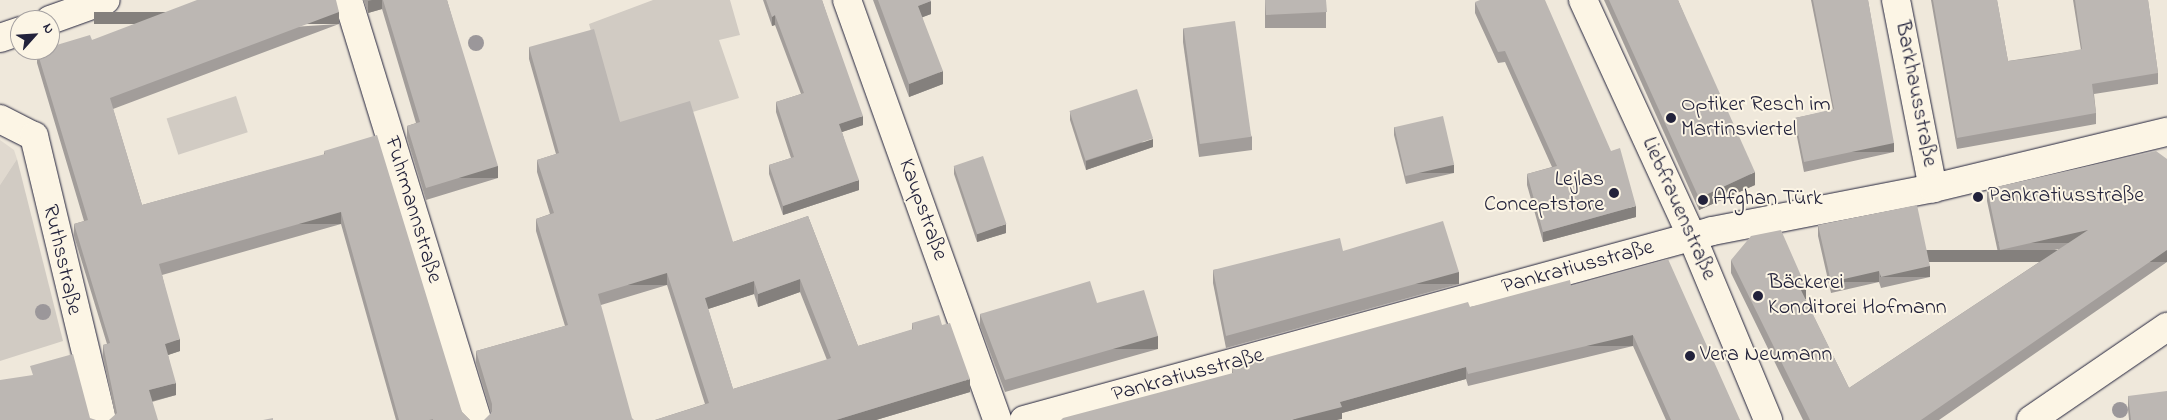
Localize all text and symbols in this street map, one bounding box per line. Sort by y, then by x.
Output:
north arrow [10,10,60,60]
street label: Barkhausstraße [1888,19,1942,169]
text: N [37,20,60,37]
place label: Optiker Resch im Martinsviertel [1681,92,1831,144]
marker: Optiker Resch im Martinsviertel [1665,112,1677,124]
street label: Liebfrauenstraße [1635,133,1721,285]
street label: Fuhrmannstraße [377,134,447,286]
street label: Kaupstraße [892,156,952,264]
place label: Lejlas Conceptstore [1484,167,1604,218]
place label: Pankratiusstraße [1988,184,2144,210]
marker: Lejlas Conceptstore [1608,187,1620,199]
place label: Afghan Türk [1713,187,1823,213]
marker: Pankratiusstraße [1972,191,1984,203]
marker: Afghan Türk [1697,194,1709,206]
street label: Ruthsstraße [35,202,87,318]
street label: Pankratiusstraße [1499,235,1657,301]
place label: Bäckerei Konditorei Hofmann [1768,270,1947,322]
marker: Bäckerei Konditorei Hofmann [1752,290,1764,302]
street label: Pankratiusstraße [1109,343,1267,409]
place label: Vera Neumann [1700,343,1832,369]
marker: Vera Neumann [1684,350,1696,362]

